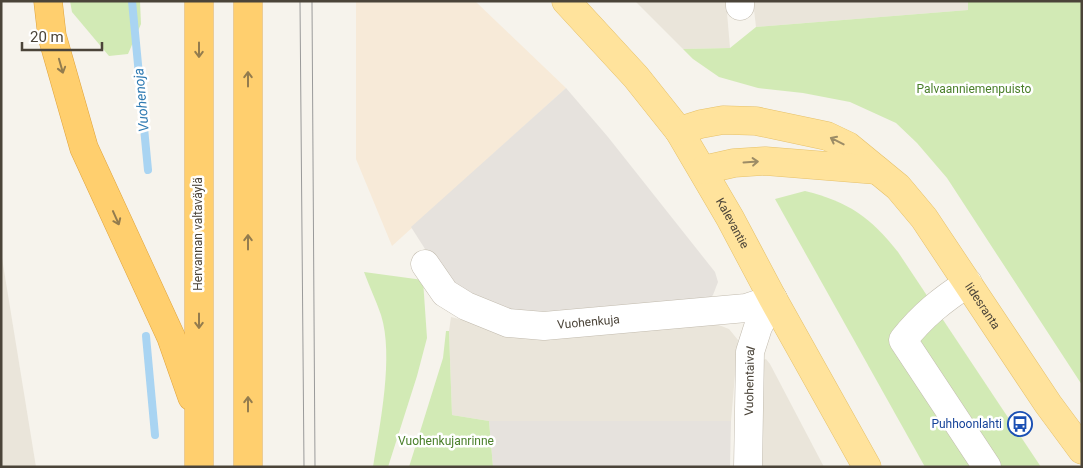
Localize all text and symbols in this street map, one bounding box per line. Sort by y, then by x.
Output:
scale bar [22,20,102,52]
text: 20 m [30,28,64,46]
one-way arrow [194,42,204,58]
one-way arrow [56,58,66,74]
water label: Vuohenoja [130,67,152,133]
one-way arrow [243,71,253,88]
park label: Palvaanniemenpuisto [917,82,1032,96]
one-way arrow [830,136,845,145]
one-way arrow [743,157,759,167]
street label: Hervannan valtaväylä [191,177,205,291]
street label: Kalevantie [713,196,752,251]
one-way arrow [111,210,121,225]
one-way arrow [243,234,253,250]
street label: Iidesranta [962,280,1003,332]
one-way arrow [194,312,204,329]
street label: Vuohenkuja [557,312,620,332]
street label: Vuohentaival [742,345,758,416]
one-way arrow [243,396,253,412]
bus stop icon: Puhhoonlahti [1007,411,1033,437]
place label: Puhhoonlahti [931,417,1002,431]
park label: Vuohenkujanrinne [398,434,494,448]

